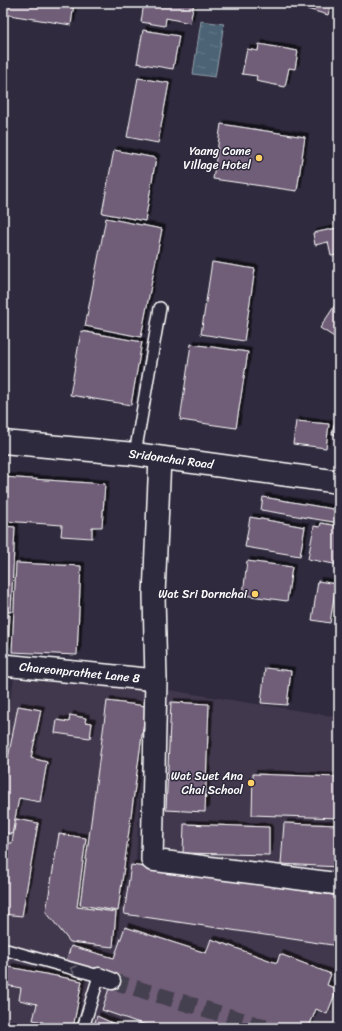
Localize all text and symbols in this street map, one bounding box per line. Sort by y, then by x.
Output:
place label: Yaang Come Village Hotel [183,140,252,176]
marker: Yaang Come Village Hotel [254,153,264,163]
street label: Sridonchai Road [128,442,217,476]
place label: Wat Sri Dornchai [158,583,248,605]
marker: Wat Sri Dornchai [250,589,260,599]
street label: Chareonprathet Lane 8 [18,656,141,689]
place label: Wat Suet Ana Chai School [171,765,244,801]
marker: Wat Suet Ana Chai School [246,778,256,788]
one-way arrow [70,965,77,974]

